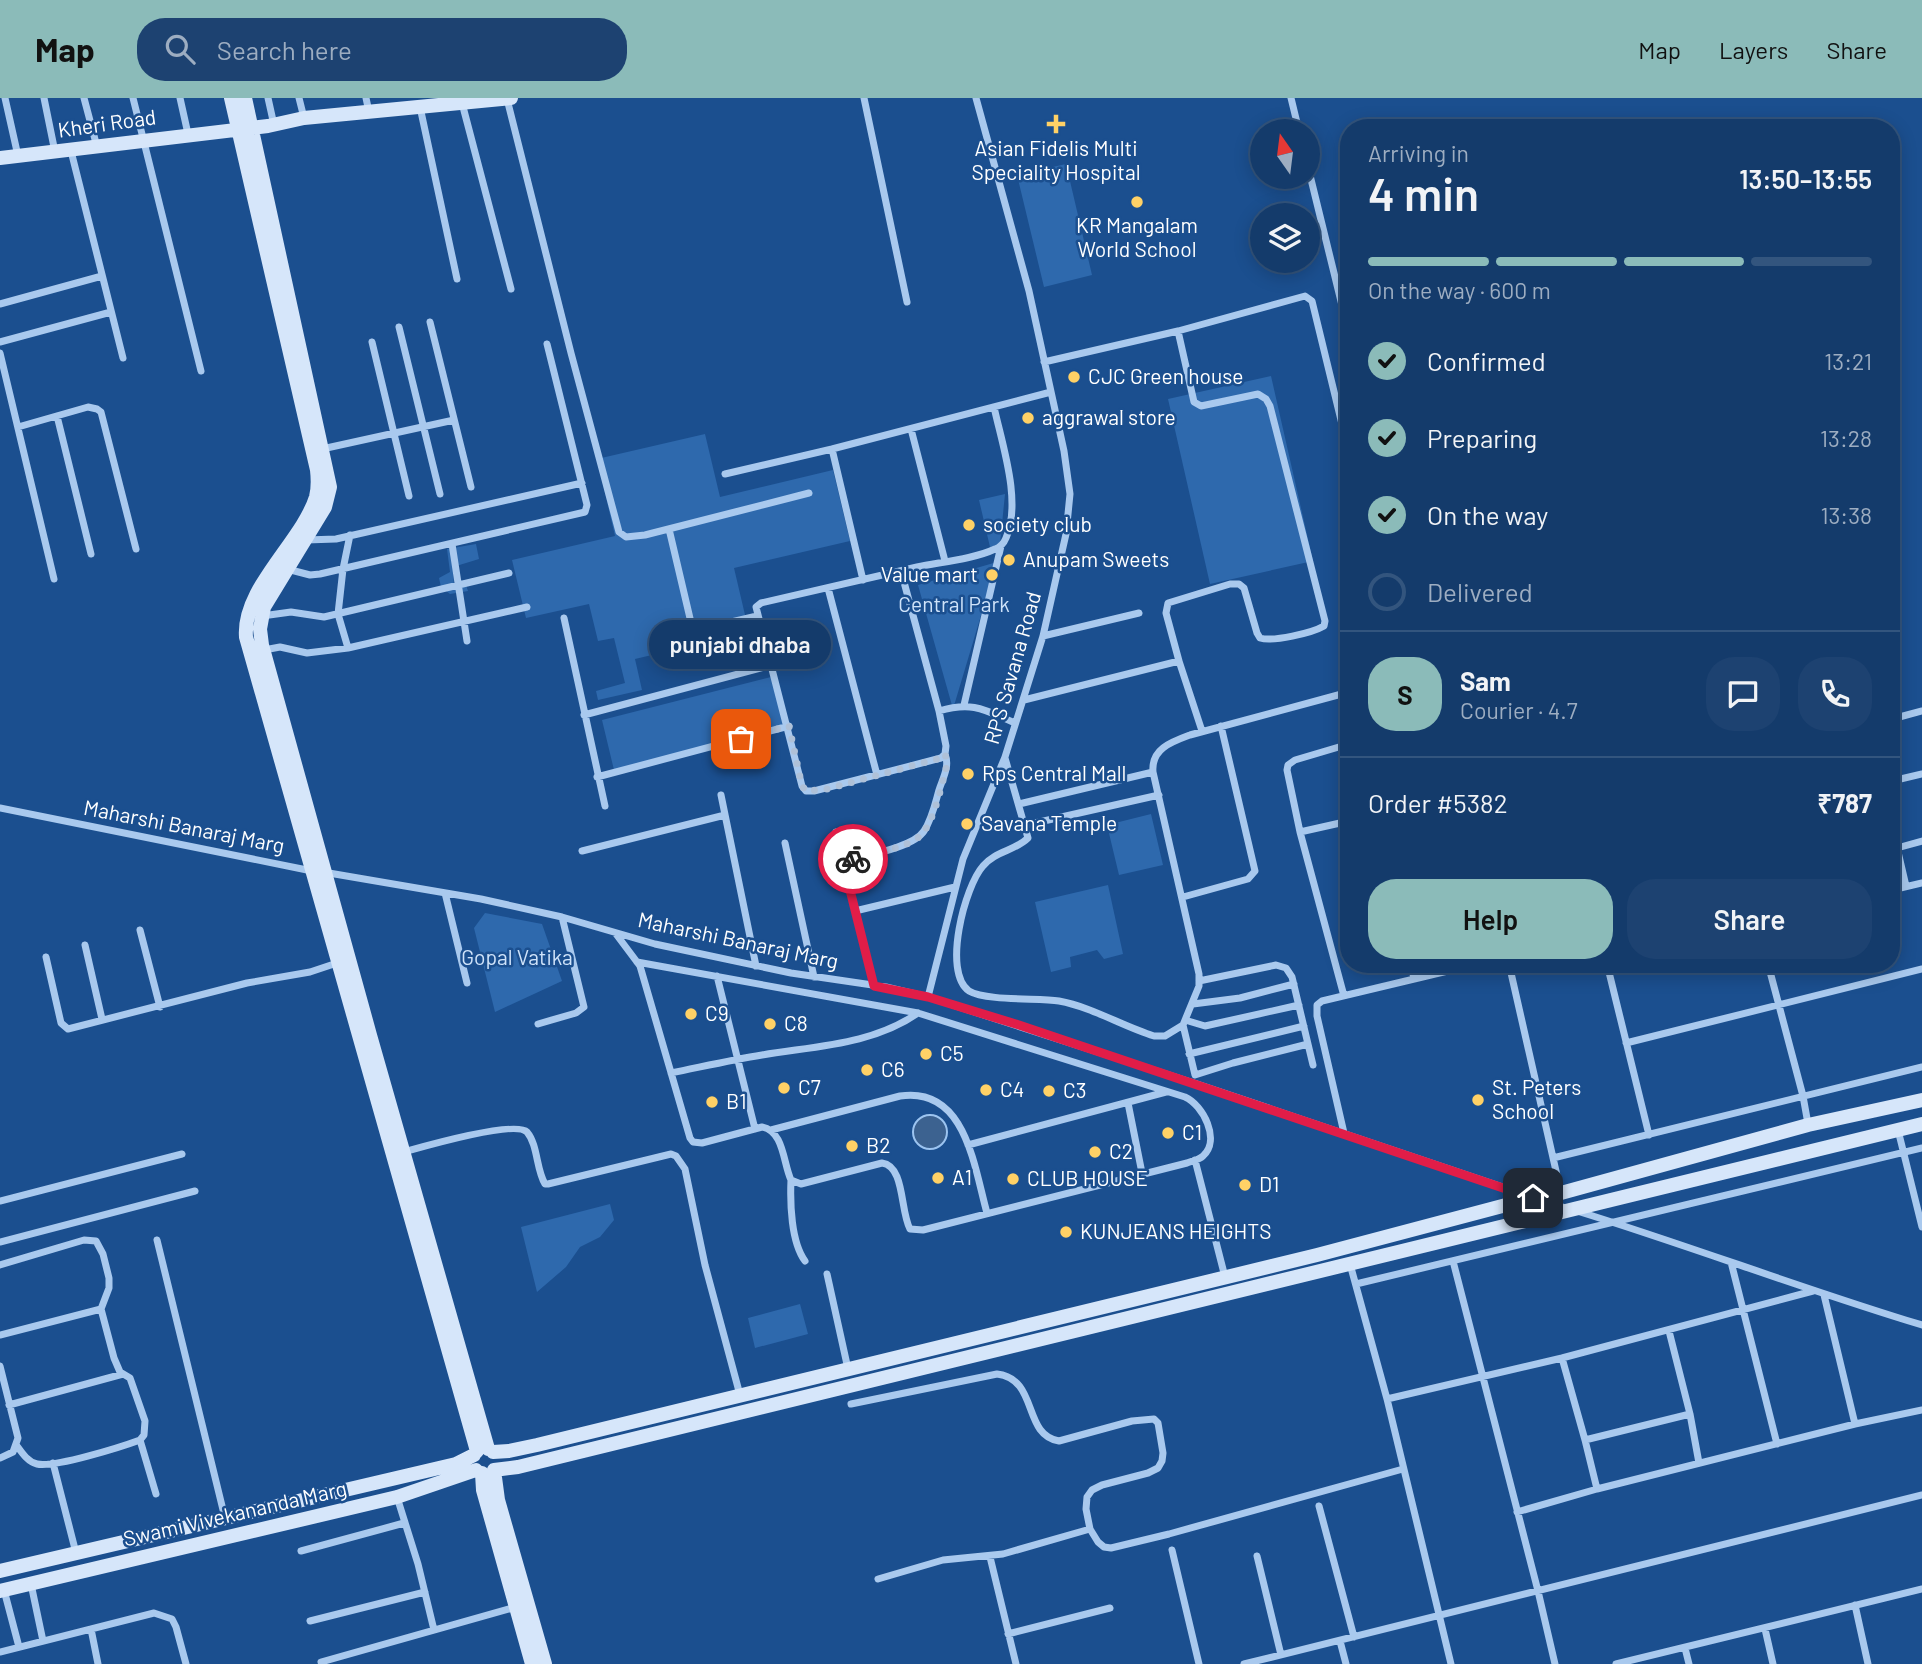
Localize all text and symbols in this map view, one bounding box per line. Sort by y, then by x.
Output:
search box [137,18,627,81]
text: Map [35,29,95,69]
icon: search [161,30,199,68]
text: Search here [217,34,352,65]
text: Map [1638,35,1681,64]
text: Layers [1719,35,1788,64]
text: Share [1826,35,1887,64]
street label: Kheri Road [56,103,157,142]
marker: Asian Fidelis Multi Speciality Hospital [1046,114,1066,134]
north arrow [1250,119,1320,189]
map controls [1250,119,1320,273]
place label: Asian Fidelis Multi Speciality Hospital [971,135,1141,184]
text: Arriving in [1368,139,1469,167]
text: 13:50–13:55 [1739,163,1872,194]
text: 4 min [1368,165,1479,220]
marker: KR Mangalam World School [1129,194,1145,210]
button: layers [1250,203,1320,273]
place label: KR Mangalam World School [1076,212,1198,261]
text: On the way · 600 m [1368,276,1551,304]
icon: check [1368,342,1406,380]
text: Confirmed [1427,345,1546,376]
text: 13:21 [1824,347,1872,375]
place label: CJC Green house [1088,363,1243,388]
marker: CJC Green house [1066,369,1082,385]
place label: aggrawal store [1042,404,1176,429]
marker: aggrawal store [1020,410,1036,426]
icon: check [1368,419,1406,457]
text: Preparing [1427,422,1537,453]
text: 13:28 [1820,424,1872,452]
icon: check [1368,496,1406,534]
text: On the way [1427,499,1548,530]
text: 13:38 [1820,501,1872,529]
place label: society club [983,511,1092,536]
marker: society club [961,517,977,533]
place label: Anupam Sweets [1023,546,1169,571]
marker: Anupam Sweets [1001,552,1017,568]
place label: Value mart [881,561,978,586]
marker: Value mart [984,567,1000,583]
text: Delivered [1427,576,1533,607]
street label: RPS Savana Road [978,588,1045,747]
park label: Central Park [898,591,1010,616]
callout: punjabi dhaba [650,620,832,669]
text: punjabi dhaba [669,630,811,658]
button: chat [1706,657,1780,731]
button: phone [1798,657,1872,731]
text: Sam [1460,665,1511,696]
text: S [1397,679,1413,710]
text: Courier · 4.7 [1460,696,1578,724]
pin [711,709,771,769]
icon: bag [722,720,760,758]
place label: Rps Central Mall [982,760,1126,785]
marker: Rps Central Mall [960,766,976,782]
text: Order #5382 [1368,787,1508,818]
text: ₹787 [1817,787,1872,818]
street label: Maharshi Banaraj Marg [82,794,287,857]
place label: Savana Temple [981,810,1117,835]
marker: Savana Temple [959,816,975,832]
courier [818,824,888,894]
icon: bike [834,840,872,878]
button: Help [1368,879,1613,959]
button: Share [1627,879,1872,959]
street label: Maharshi Banaraj Marg [636,906,841,973]
park label: Gopal Vatika [461,944,573,969]
place label: C9 [705,1000,729,1025]
marker: C9 [683,1006,699,1022]
place label: C8 [784,1010,808,1035]
marker: C8 [762,1016,778,1032]
place label: C5 [940,1040,964,1065]
marker: C5 [918,1046,934,1062]
place label: C6 [881,1056,905,1081]
marker: C6 [859,1062,875,1078]
place label: C7 [798,1074,821,1099]
place label: St. Peters School [1492,1074,1581,1123]
place label: C4 [1000,1076,1024,1101]
place label: C3 [1063,1077,1087,1102]
marker: C7 [776,1080,792,1096]
marker: C4 [978,1082,994,1098]
marker: C3 [1041,1083,1057,1099]
place label: B1 [726,1088,747,1113]
marker: St. Peters School [1470,1092,1486,1108]
marker: B1 [704,1094,720,1110]
place label: C1 [1182,1119,1202,1144]
marker: C1 [1160,1125,1176,1141]
place label: B2 [866,1132,890,1157]
marker: B2 [844,1138,860,1154]
place label: C2 [1109,1138,1133,1163]
marker: C2 [1087,1144,1103,1160]
place label: A1 [952,1164,972,1189]
place label: CLUB HOUSE [1027,1165,1148,1190]
pin [1503,1168,1563,1228]
marker: A1 [930,1170,946,1186]
marker: CLUB HOUSE [1005,1171,1021,1187]
place label: D1 [1259,1171,1279,1196]
marker: D1 [1237,1177,1253,1193]
icon: home [1514,1179,1552,1217]
place label: KUNJEANS HEIGHTS [1080,1218,1272,1243]
marker: KUNJEANS HEIGHTS [1058,1224,1074,1240]
street label: Swami Vivekananda Marg [121,1475,349,1550]

